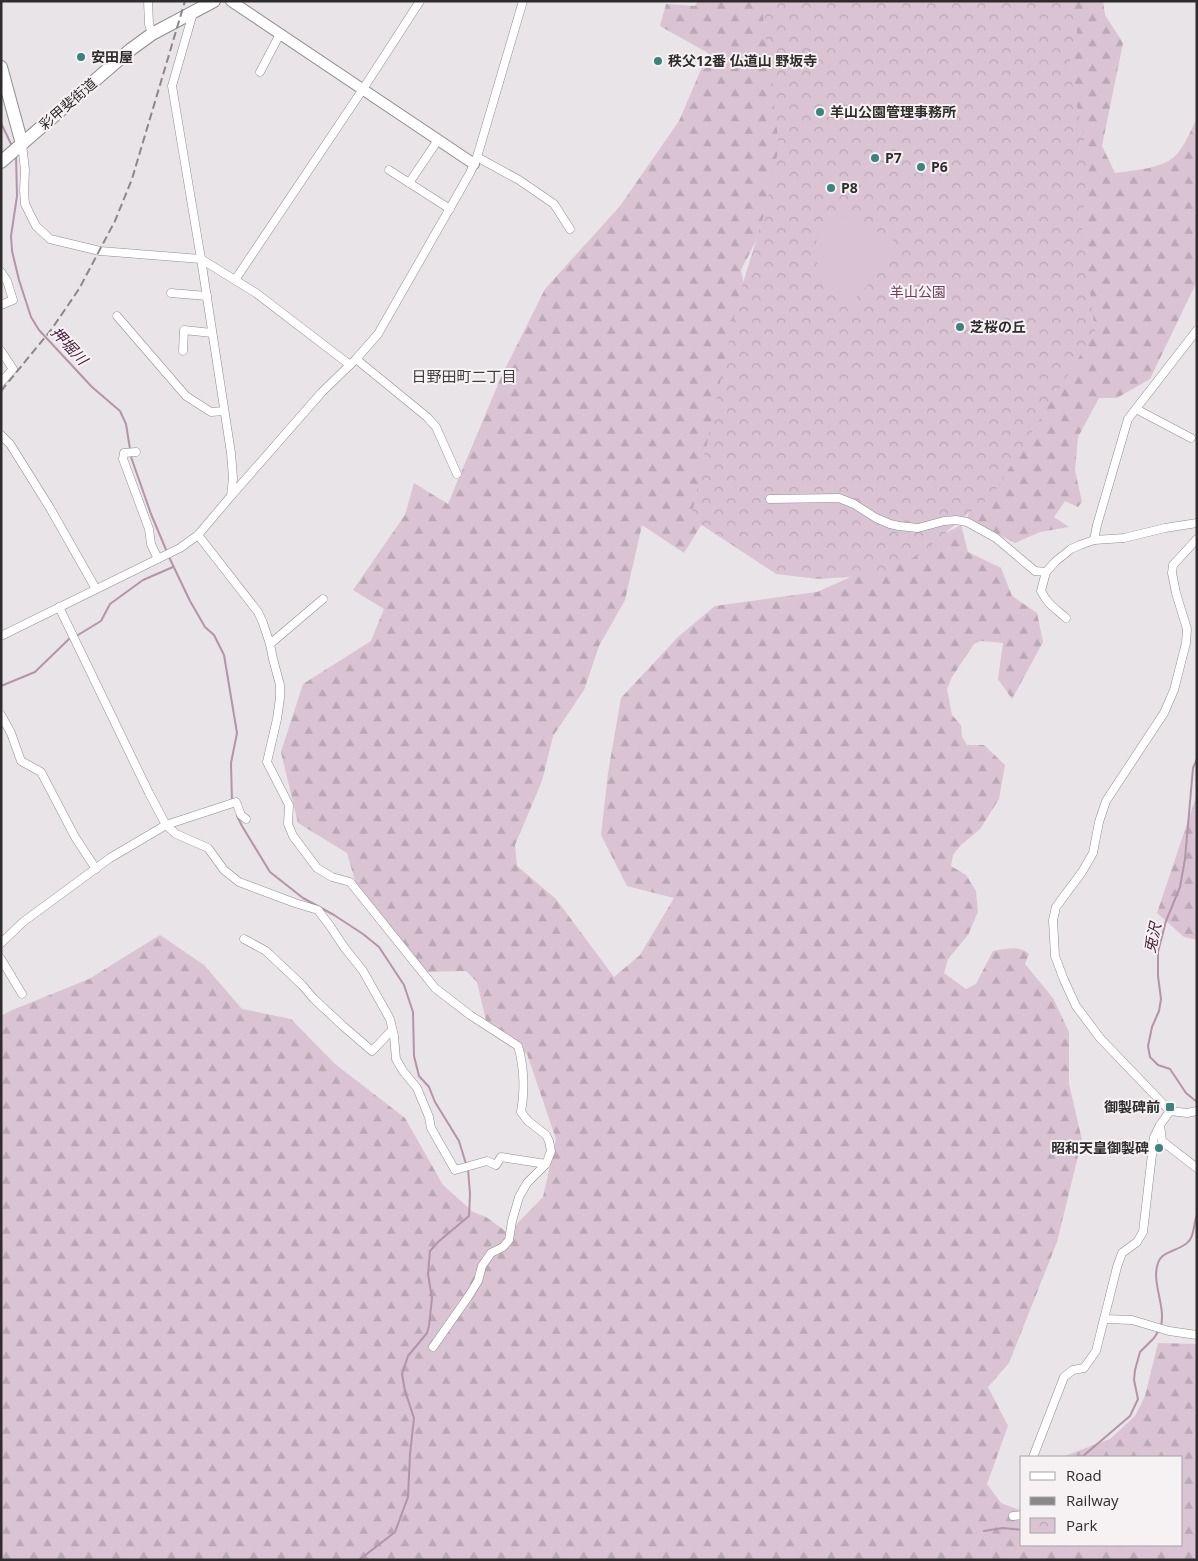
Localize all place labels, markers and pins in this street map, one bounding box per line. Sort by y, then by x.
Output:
place label: 安田屋 [91,47,133,66]
marker: 安田屋 [75,51,87,63]
place label: 秩父12番 仏道山 野坂寺 [668,51,817,70]
marker: 秩父12番 仏道山 野坂寺 [652,55,664,67]
place label: 羊山公園管理事務所 [830,102,956,121]
marker: 羊山公園管理事務所 [814,106,826,118]
place label: P7 [885,148,902,167]
marker: P7 [869,152,881,164]
place label: P6 [931,157,948,176]
marker: P6 [915,161,927,173]
place label: P8 [841,178,858,197]
marker: P8 [825,182,837,194]
place label: 芝桜の丘 [970,317,1026,336]
marker: 芝桜の丘 [954,321,966,333]
place label: 御製碑前 [1104,1097,1160,1116]
marker: 御製碑前 [1164,1101,1176,1113]
place label: 昭和天皇御製碑 [1051,1138,1149,1157]
marker: 昭和天皇御製碑 [1153,1142,1165,1154]

